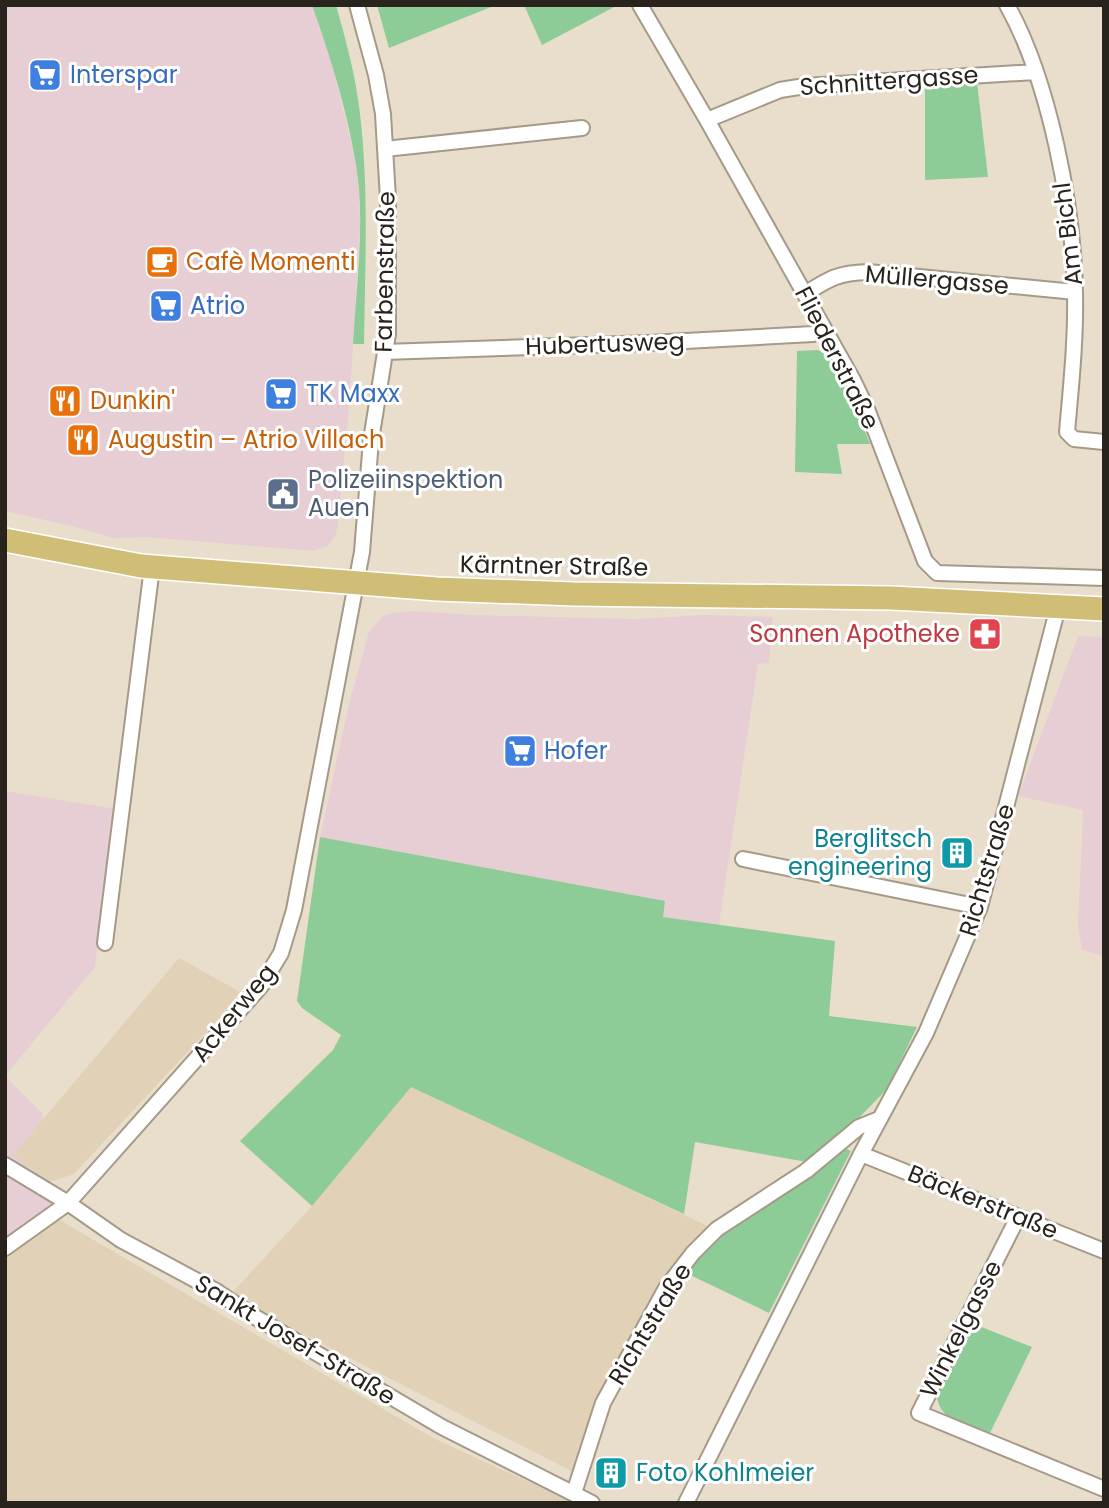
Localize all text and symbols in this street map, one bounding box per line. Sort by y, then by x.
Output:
supermarket icon: Interspar [26,56,64,94]
place label: Interspar [70,58,178,91]
street label: Schnittergasse [799,58,979,103]
street label: Am Bichl [1045,181,1090,288]
street label: Farbenstraße [367,191,402,353]
cafe icon: Cafè Momenti [143,243,181,281]
place label: Cafè Momenti [186,245,356,278]
street label: Müllergasse [864,257,1010,302]
street label: Fliederstraße [787,281,888,435]
supermarket icon: Atrio [147,287,185,325]
place label: Atrio [190,289,245,322]
street label: Hubertusweg [525,324,685,363]
supermarket icon: TK Maxx [262,375,300,413]
place label: TK Maxx [306,377,400,410]
restaurant icon: Dunkin' [46,382,84,420]
place label: Dunkin' [90,384,175,417]
restaurant icon: Augustin – Atrio Villach [64,421,102,459]
place label: Augustin – Atrio Villach [108,423,384,456]
place label: Polizeiinspektion Auen [308,463,503,524]
public building icon: Polizeiinspektion Auen [264,475,302,513]
street label: Kärntner Straße [459,547,649,584]
pharmacy icon: Sonnen Apotheke [966,615,1004,653]
place label: Sonnen Apotheke [749,617,960,650]
supermarket icon: Hofer [501,732,539,770]
place label: Hofer [544,734,608,767]
street label: Richtstraße [951,800,1022,940]
place label: Berglitsch engineering [788,822,932,883]
building icon: Berglitsch engineering [938,834,976,872]
street label: Ackerweg [184,957,283,1069]
street label: Bäckerstraße [903,1156,1063,1247]
street label: Winkelgasse [912,1254,1009,1403]
street label: Richtstraße [600,1257,699,1391]
street label: Sankt Josef-Straße [189,1266,402,1413]
building icon: Foto Kohlmeier [592,1454,630,1492]
place label: Foto Kohlmeier [636,1456,814,1489]

